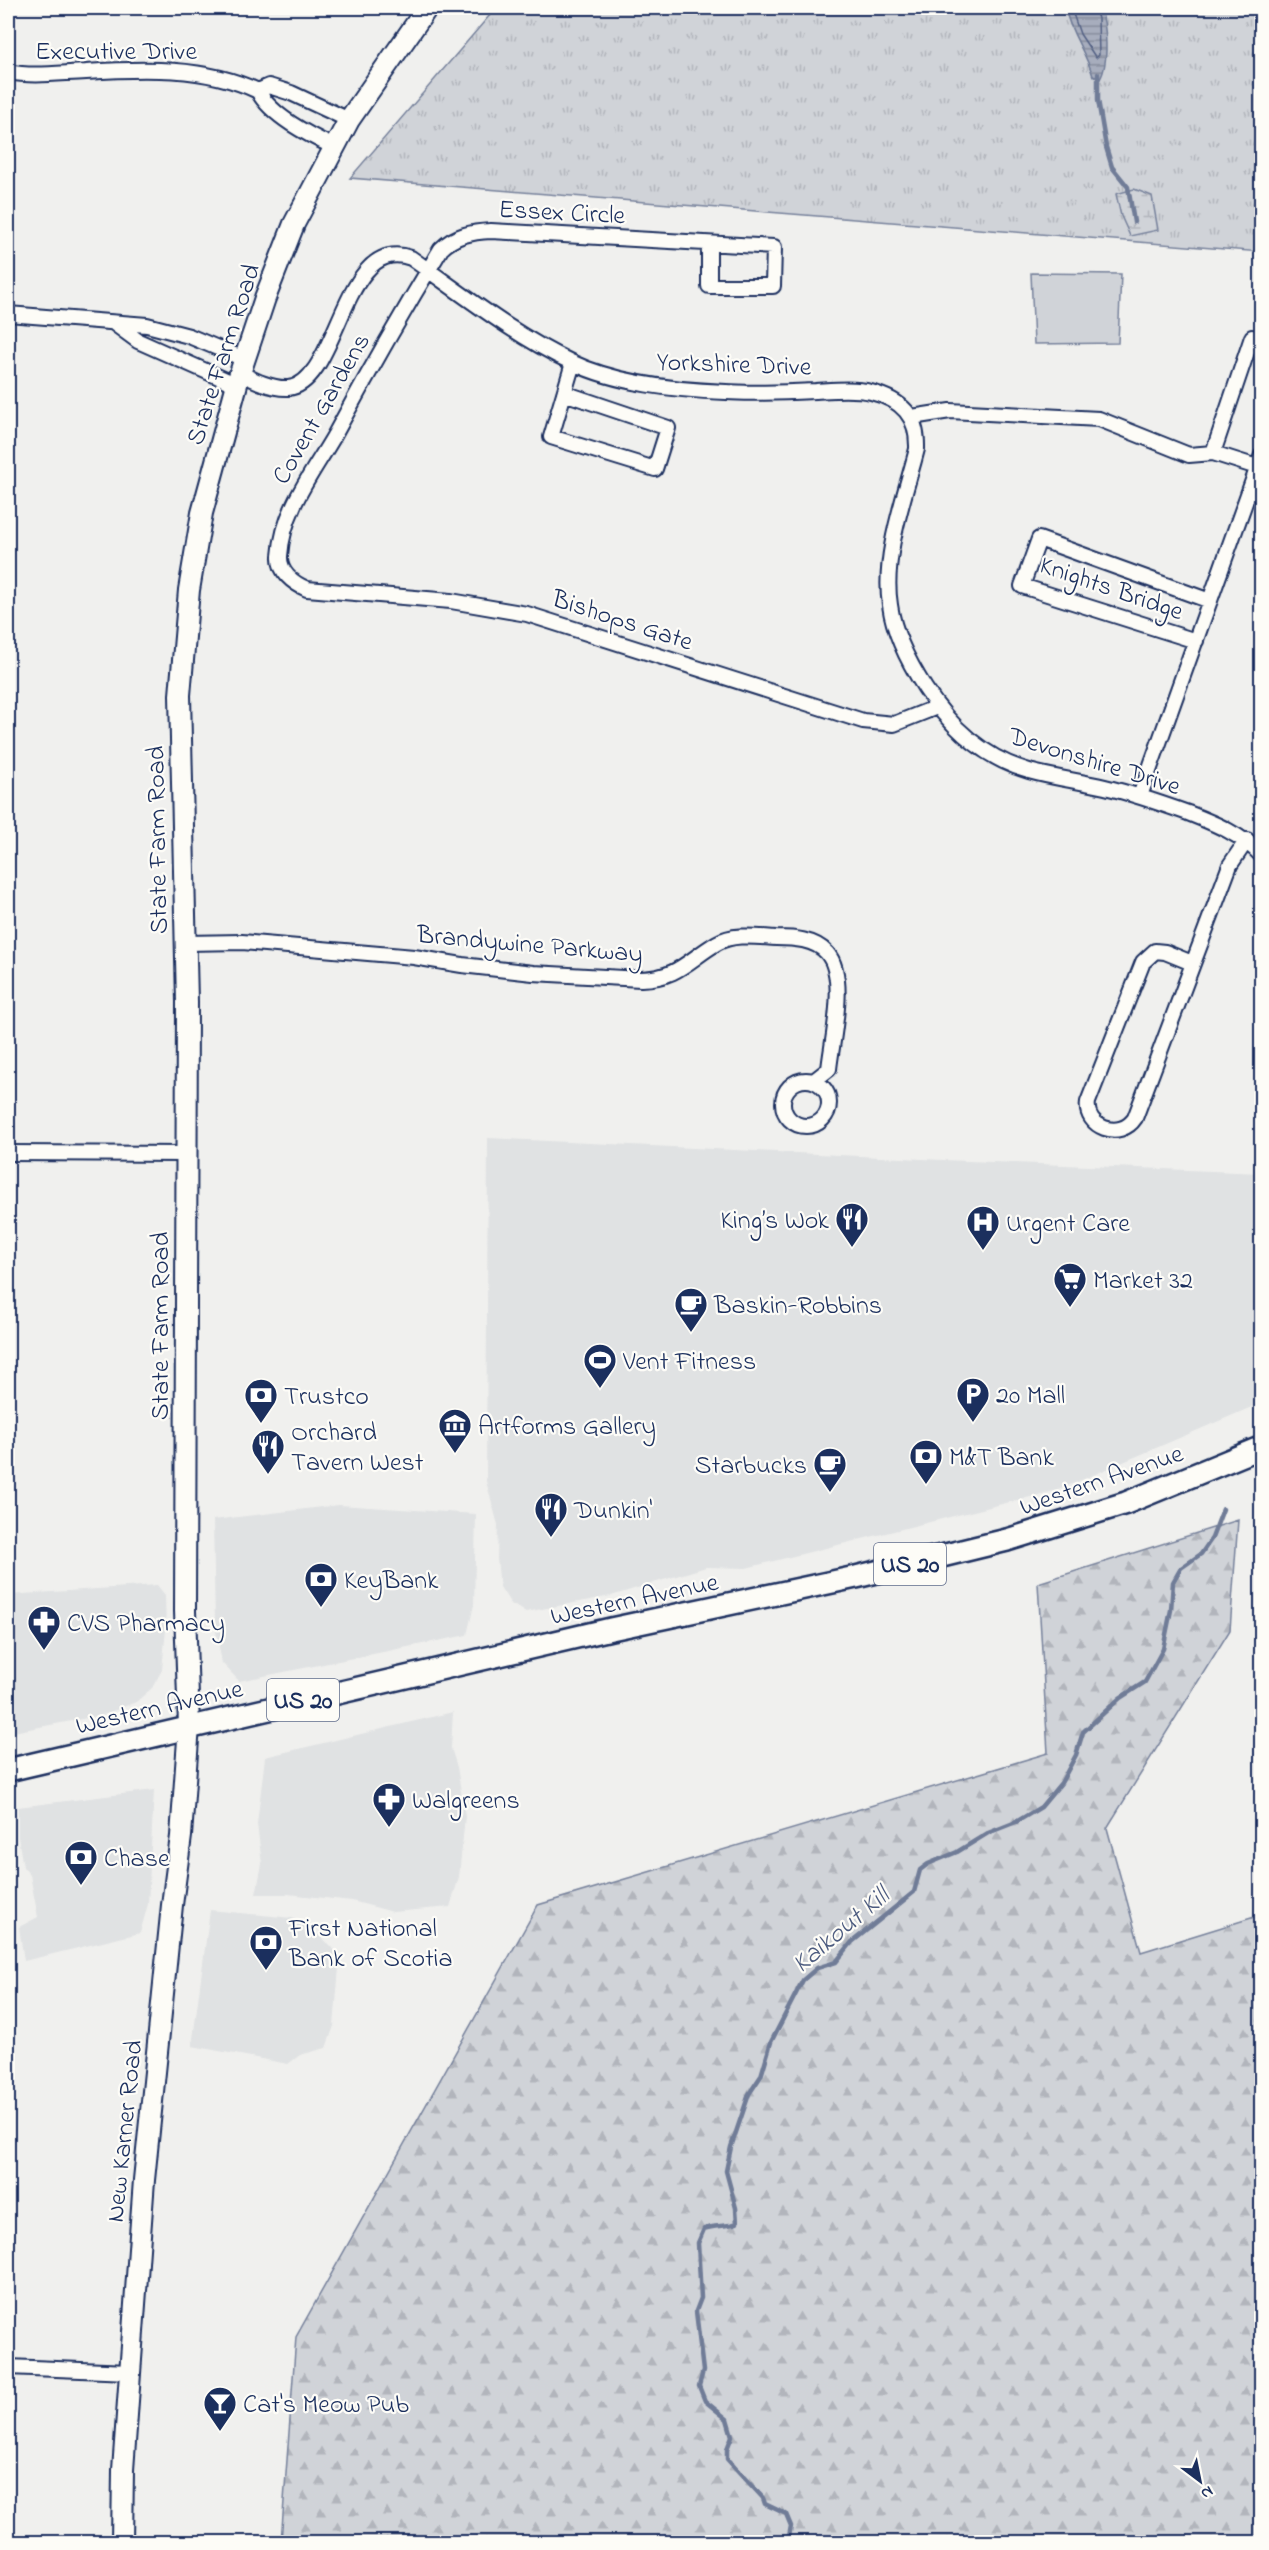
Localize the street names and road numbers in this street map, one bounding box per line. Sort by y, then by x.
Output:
street label: Executive Drive [35,34,197,72]
street label: Essex Circle [498,192,626,236]
street label: State Farm Road [178,259,272,450]
street label: Covent Gardens [264,327,381,492]
street label: Yorkshire Drive [656,344,812,388]
street label: Knights Bridge [1034,547,1188,632]
street label: Bishops Gate [546,581,698,663]
street label: Devonshire Drive [1003,718,1185,807]
street label: State Farm Road [138,745,180,935]
street label: Brandywine Parkway [414,917,644,975]
street label: State Farm Road [143,1231,181,1420]
street label: Western Avenue [1015,1436,1189,1528]
road number: US 20 [874,1543,946,1585]
street label: Western Avenue [547,1565,722,1637]
street label: Western Avenue [72,1671,247,1747]
road number: US 20 [267,1679,339,1721]
street label: New Karner Road [98,2038,154,2224]

